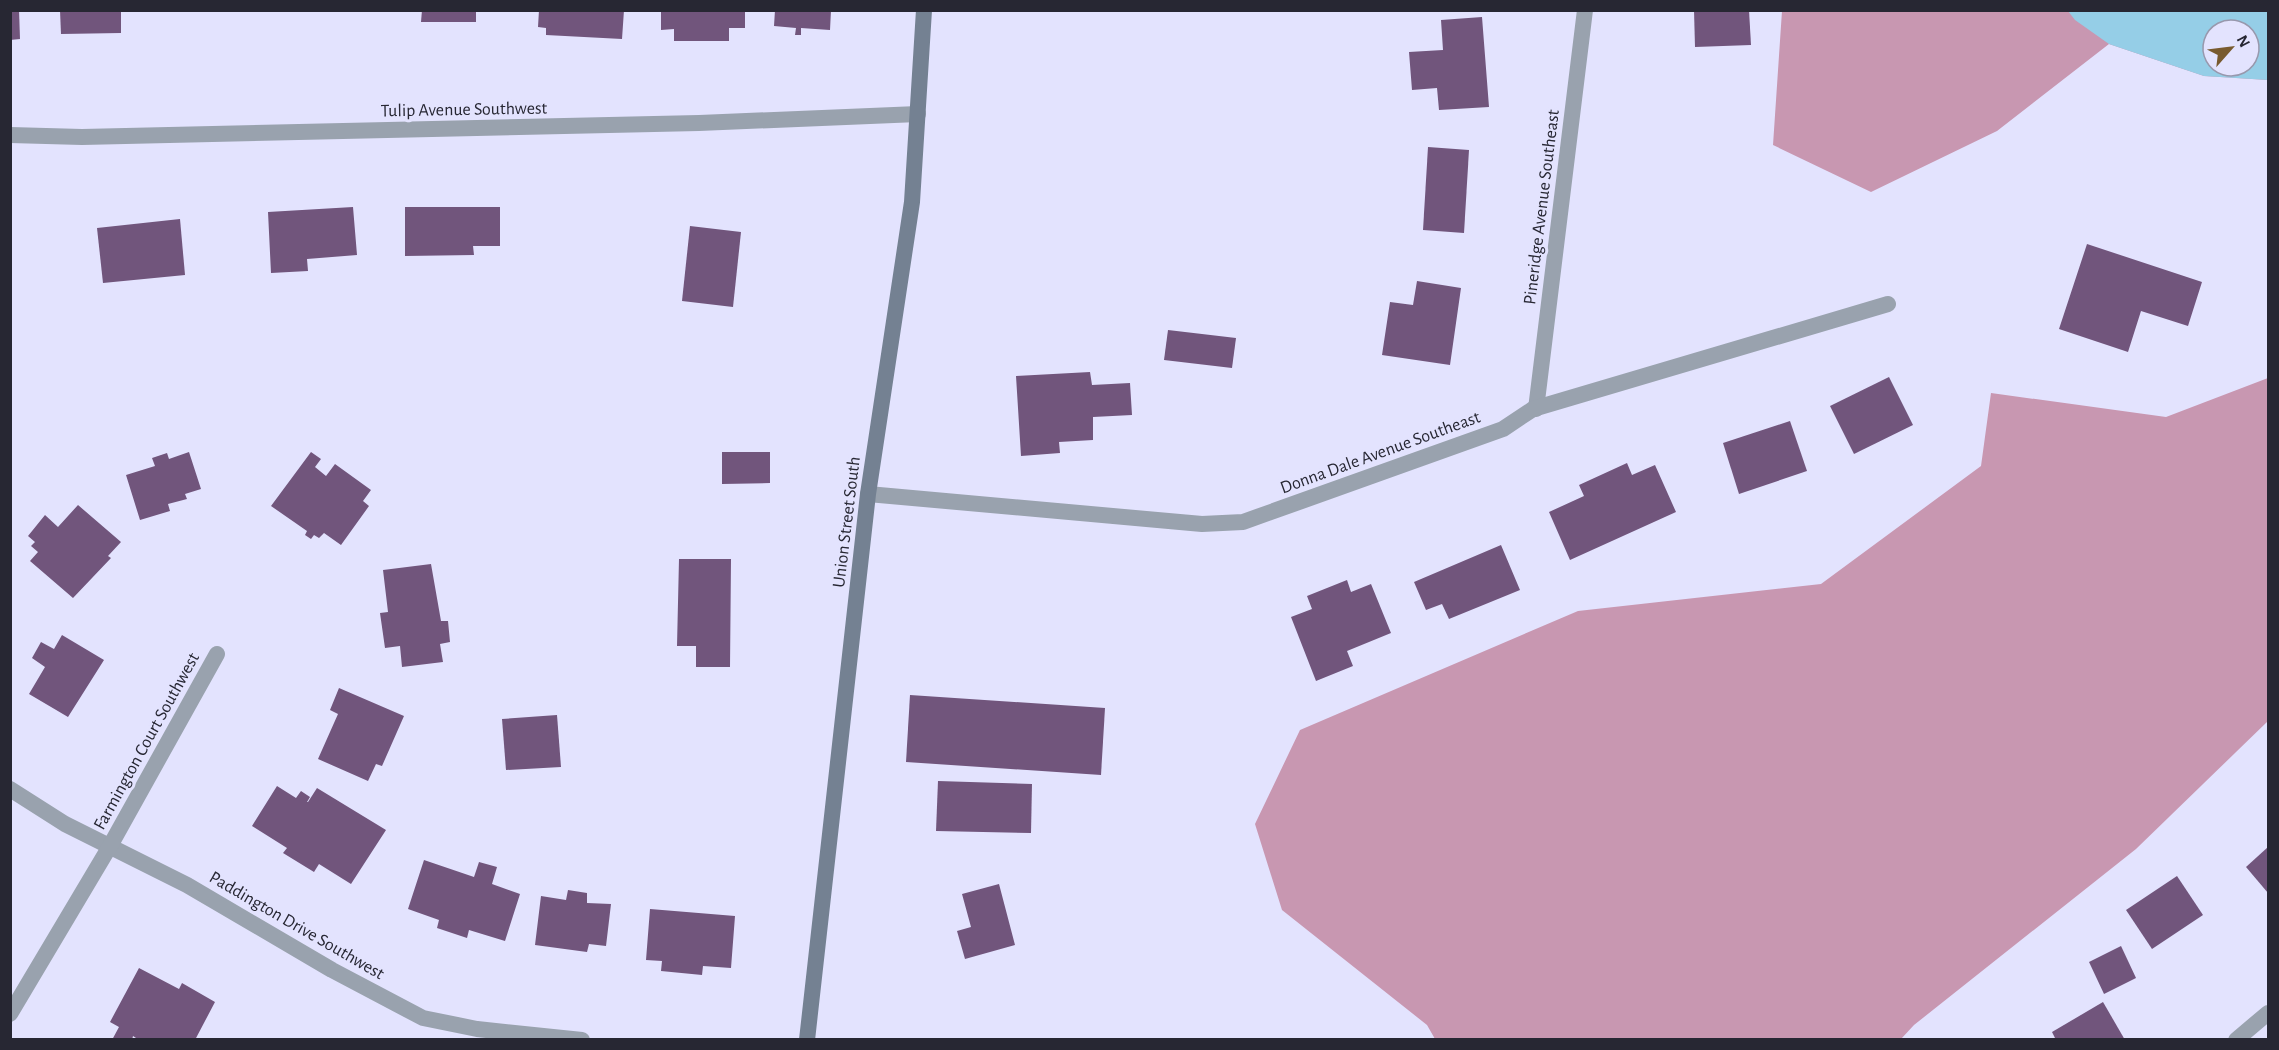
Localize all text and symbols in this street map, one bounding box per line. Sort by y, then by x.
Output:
north arrow [2201,18,2261,78]
text: N [2234,33,2253,50]
street label: Tulip Avenue Southwest [381,100,548,120]
street label: Pineridge Avenue Southeast [1521,108,1563,306]
street label: Donna Dale Avenue Southeast [1278,408,1483,498]
street label: Union Street South [830,455,864,589]
street label: Farmington Court Southwest [91,650,203,833]
street label: Paddington Drive Southwest [206,868,387,983]

